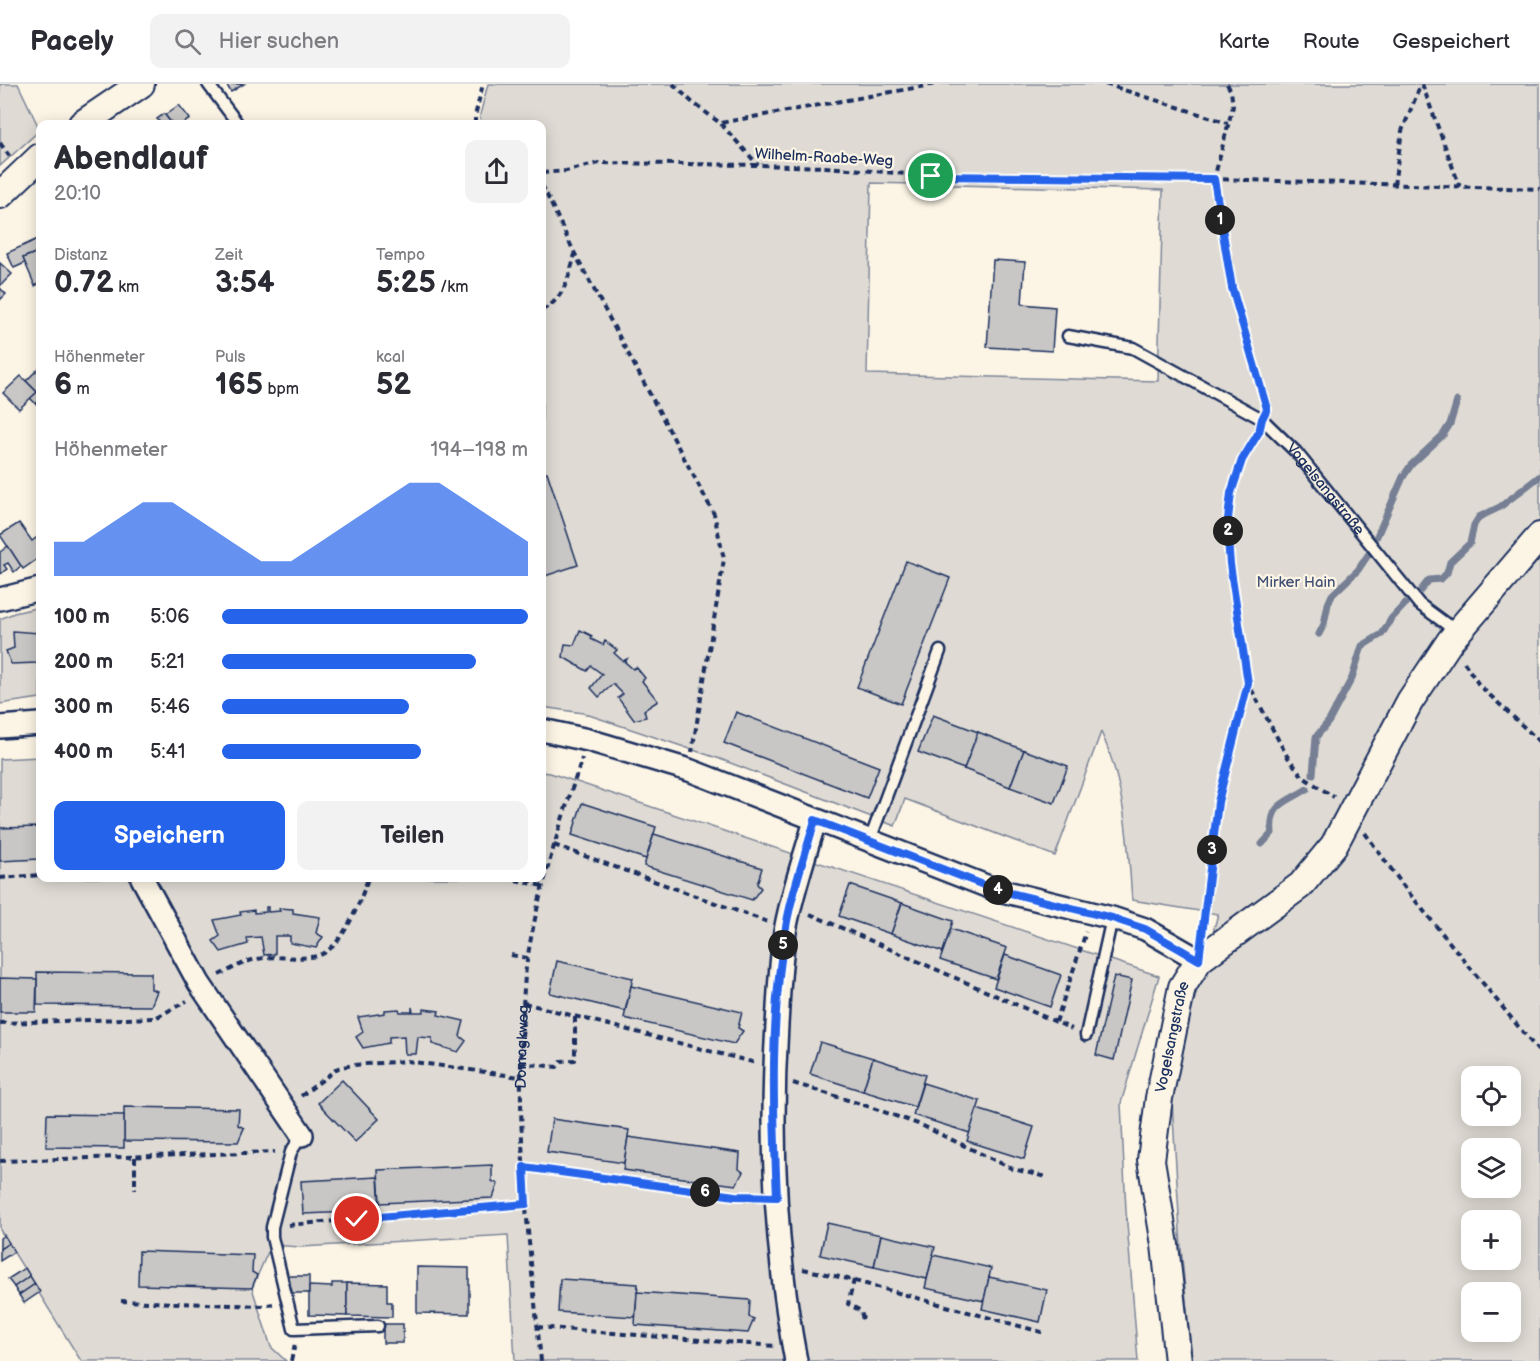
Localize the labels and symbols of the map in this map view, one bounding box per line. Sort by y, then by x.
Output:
street label: Wilhelm-Raabe-Weg [754,144,894,171]
pin [905,150,956,201]
pin: 1 [1205,205,1235,235]
street label: Vogelsangstraße [1282,439,1369,539]
pin: 2 [1213,516,1243,546]
park label: Mirker Hain [1257,573,1335,592]
pin: 3 [1197,835,1227,865]
pin: 4 [983,875,1013,905]
pin: 5 [768,930,798,960]
street label: Vogelsangstraße [1151,977,1194,1094]
street label: Domagkweg [512,1005,533,1089]
pin: 6 [690,1177,720,1207]
pin [331,1193,382,1244]

